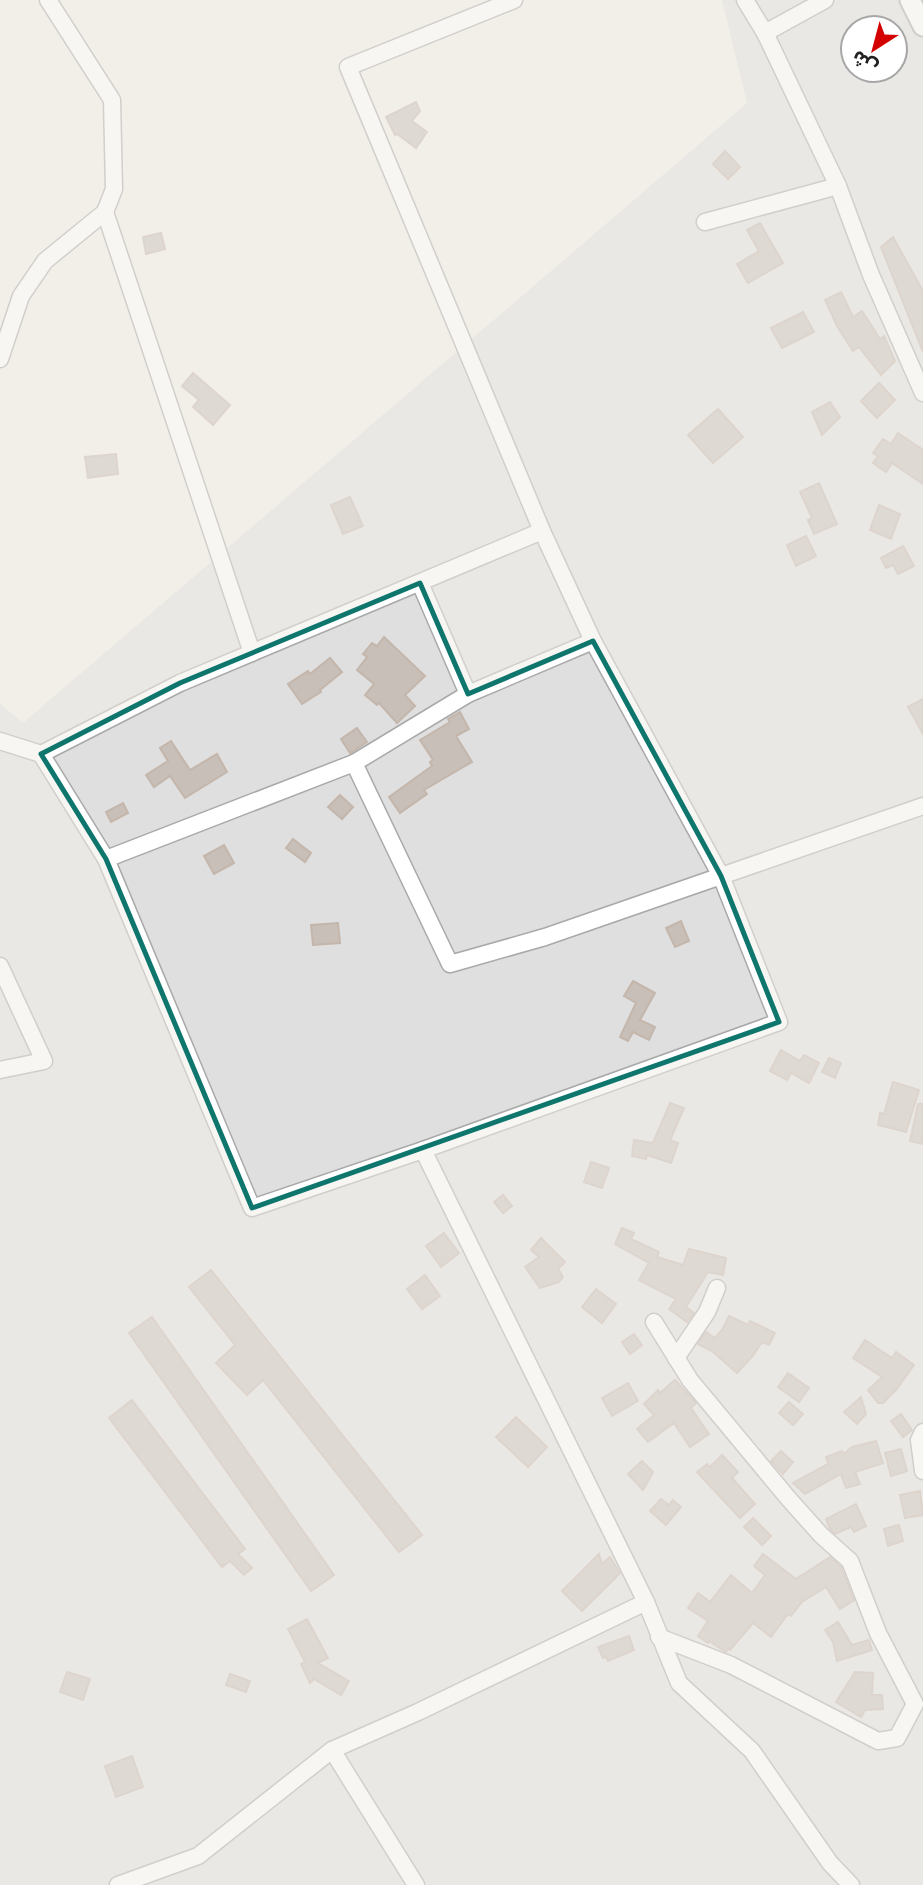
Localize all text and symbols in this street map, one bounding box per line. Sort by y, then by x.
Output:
north arrow [839,14,909,84]
text: ش [847,45,882,79]

